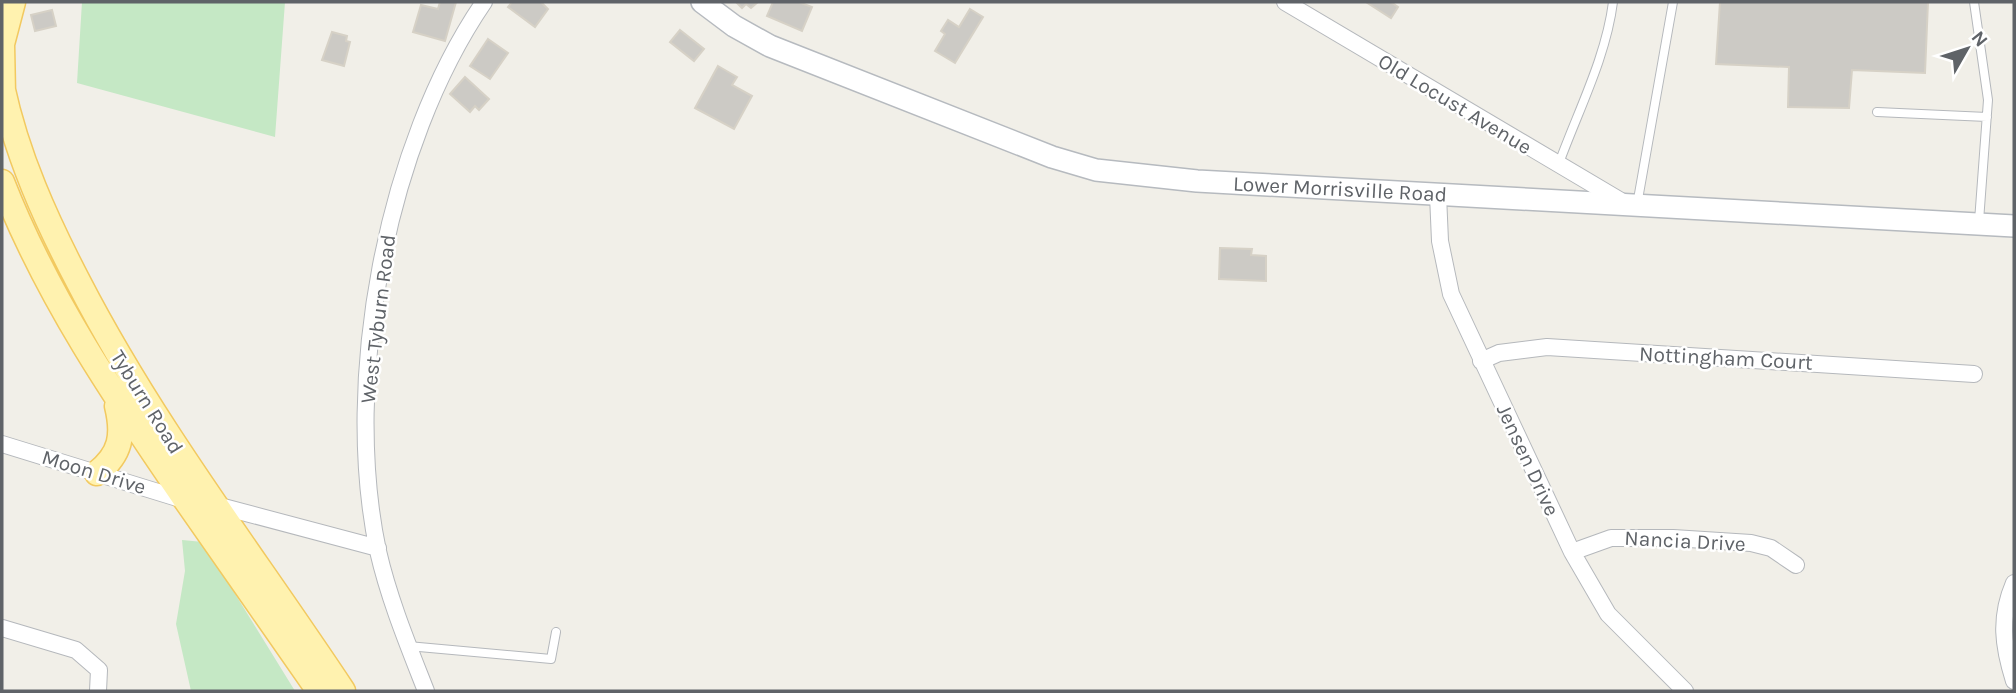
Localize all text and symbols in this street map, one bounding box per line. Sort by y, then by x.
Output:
north arrow [1932,14,2002,84]
text: N [1967,27,1992,51]
street label: Old Locust Avenue [1374,49,1536,159]
street label: Lower Morrisville Road [1232,171,1448,207]
street label: West Tyburn Road [356,233,400,405]
street label: Nottingham Court [1639,341,1814,375]
street label: Tyburn Road [106,346,188,458]
street label: Jensen Drive [1492,400,1564,520]
street label: Moon Drive [39,445,149,499]
street label: Nancia Drive [1624,526,1746,556]

